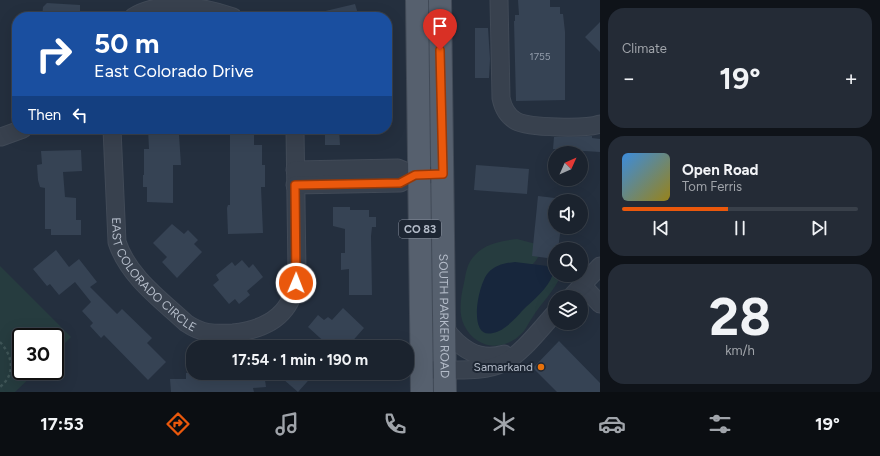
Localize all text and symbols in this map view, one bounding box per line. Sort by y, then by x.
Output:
pin [423,9,457,50]
icon: arrive [429,15,451,37]
text: 50 m [94,26,160,60]
icon: right [28,28,80,80]
text: Climate [622,41,667,56]
house number: 1755 [530,50,551,63]
text: East Colorado Drive [94,60,254,82]
text: 19° [719,60,761,97]
text: − [622,65,636,92]
text: + [844,65,858,92]
icon: left [69,104,91,126]
text: Then [28,106,61,124]
north arrow [548,146,588,186]
map controls [548,146,588,330]
text: Open Road [682,161,759,179]
text: Tom Ferris [682,179,742,194]
button: sound [548,194,588,234]
street label: EAST COLORADO CIRCLE [109,217,199,335]
icon: previous [650,217,672,239]
icon: pause [729,217,751,239]
icon: next [808,217,830,239]
road number: CO 83 [399,220,441,238]
button: search [548,242,588,282]
street label: SOUTH PARKER ROAD [436,254,452,378]
position arrow [275,262,317,304]
text: 28 [709,286,771,348]
button: layers [548,290,588,330]
speed limit sign: 30 [12,328,64,380]
text: km/h [725,343,755,358]
text: 17:54 · 1 min · 190 m [232,351,368,369]
place label: Samarkand [474,360,533,374]
marker: Samarkand [536,362,546,372]
icon: directions [164,410,192,438]
icon: music [273,410,301,438]
icon: phone [381,410,409,438]
icon: climate [490,410,518,438]
icon: car [598,410,626,438]
icon: filters [706,410,734,438]
text: 17:53 [40,413,84,435]
text: 19° [815,413,840,435]

